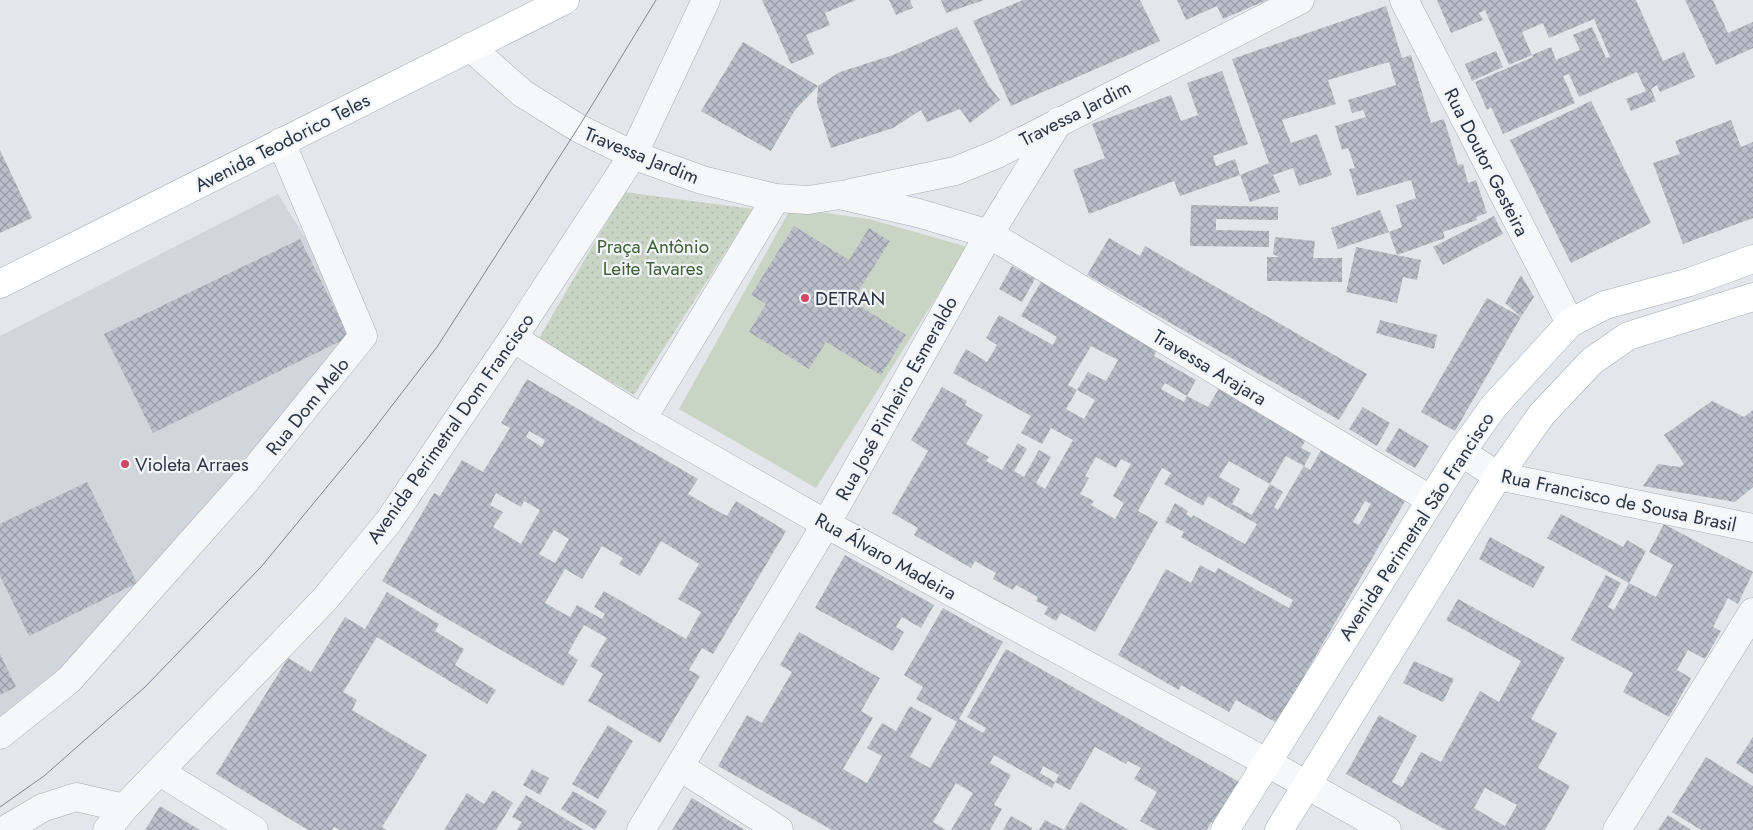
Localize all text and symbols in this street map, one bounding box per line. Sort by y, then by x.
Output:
street label: Travessa Jardim [1015,74,1136,153]
street label: Rua Doutor Gesteira [1438,83,1536,241]
street label: Avenida Teodorico Teles [190,86,375,198]
street label: Travessa Jardim [580,120,703,191]
park label: Praça Antônio Leite Tavares [597,233,709,282]
place label: DETRAN [815,285,885,312]
street label: Rua José Pinheiro Esmeraldo [829,291,964,505]
marker: DETRAN [799,292,811,304]
street label: Avenida Perimetral Dom Francisco [360,308,541,549]
street label: Travessa Arajara [1148,323,1272,412]
street label: Rua Dom Melo [259,352,355,461]
street label: Avenida Perimetral São Francisco [1332,407,1501,646]
place label: Violeta Arraes [135,451,249,478]
marker: Violeta Arraes [119,458,131,470]
street label: Rua Francisco de Sousa Brasil [1499,462,1739,539]
street label: Rua Álvaro Madeira [810,506,961,607]

